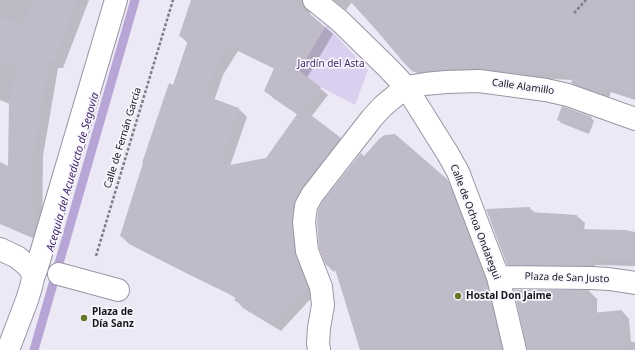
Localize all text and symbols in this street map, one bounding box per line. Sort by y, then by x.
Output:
park label: Jardín del Asta [297,58,365,70]
street label: Calle Alamillo [491,77,555,97]
street label: Calle de Fernán García [102,86,144,190]
water label: Acequia del Acueducto de Segovia [44,91,102,253]
street label: Calle de Ochoa Ondategui [447,163,503,281]
street label: Plaza de San Justo [524,271,610,285]
place label: Hostal Don Jaime [466,290,552,302]
marker: Hostal Don Jaime [453,291,463,301]
place label: Plaza de Día Sanz [92,306,134,330]
marker: Plaza de Día Sanz [79,313,89,323]

